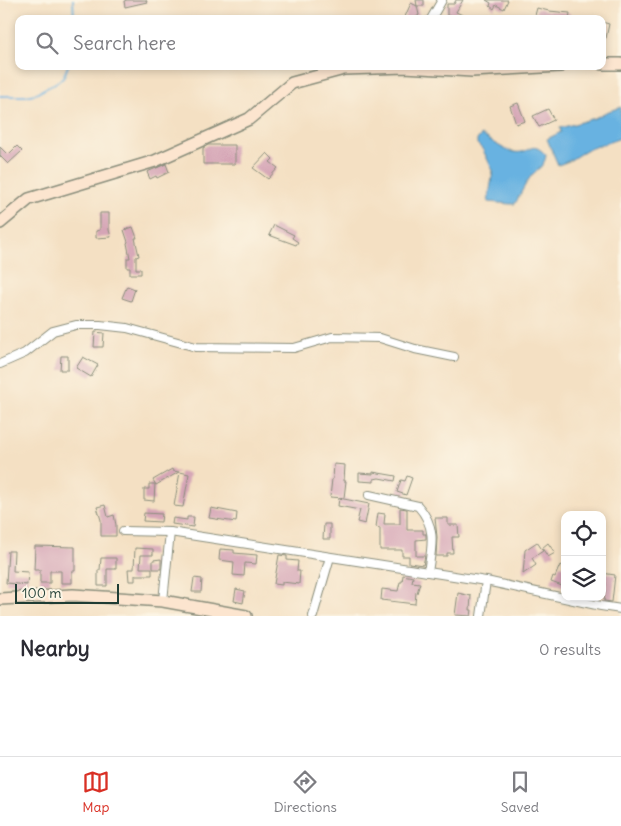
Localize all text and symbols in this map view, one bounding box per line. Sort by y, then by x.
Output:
search box [15,15,606,70]
icon: search [33,29,61,57]
text: Search here [73,31,176,55]
map controls [561,511,606,601]
button: locate [561,511,606,556]
button: layers [561,556,606,601]
scale bar [15,581,119,604]
text: 100 m [22,584,62,602]
text: Nearby [20,635,90,662]
text: 0 results [539,639,601,659]
tab: Map [82,768,110,816]
tab: Directions [274,768,337,816]
tab: Saved [501,768,539,816]

